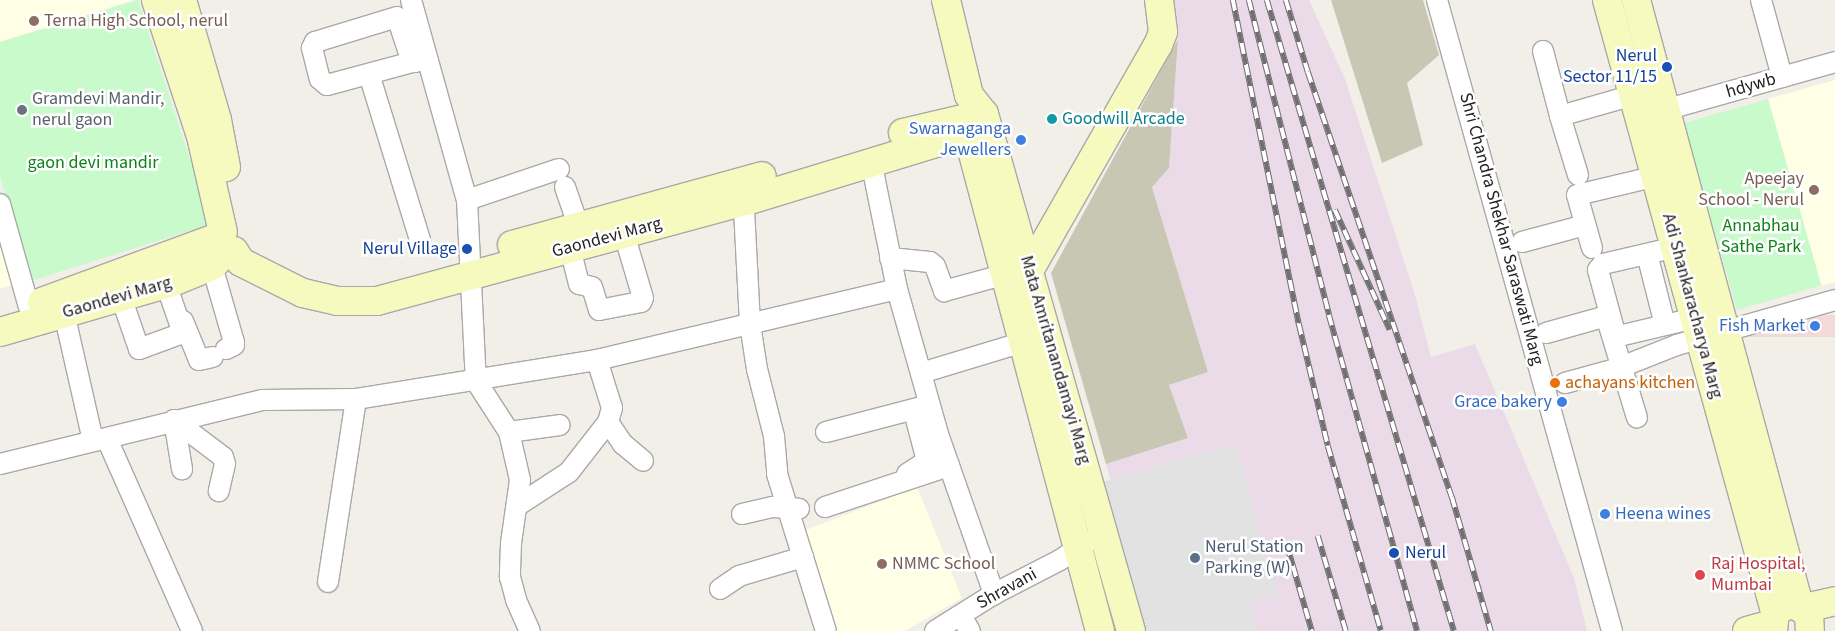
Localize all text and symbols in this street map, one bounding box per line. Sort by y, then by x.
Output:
place label: Terna High School, nerul [44,10,228,32]
marker: Terna High School, nerul [28,15,40,27]
place label: Nerul Sector 11/15 [1563,46,1657,88]
marker: Nerul Sector 11/15 [1661,61,1673,73]
street label: hdywb [1723,69,1779,103]
place label: Gramdevi Mandir, nerul gaon [32,89,164,132]
street label: Shri Chandra Shekhar Saraswati Marg [1454,90,1548,368]
marker: Gramdevi Mandir, nerul gaon [16,104,28,116]
place label: Goodwill Arcade [1062,108,1185,130]
marker: Goodwill Arcade [1046,113,1058,125]
place label: Swarnaganga Jewellers [909,119,1011,162]
marker: Swarnaganga Jewellers [1015,134,1027,146]
park label: gaon devi mandir [27,152,159,174]
place label: Apeejay School - Nerul [1698,169,1804,212]
marker: Apeejay School - Nerul [1808,184,1820,196]
street label: Adi Shankaracharya Marg [1657,211,1727,401]
street label: Gaondevi Marg [550,213,664,263]
park label: Annabhau Sathe Park [1721,216,1801,258]
place label: Nerul Village [362,238,457,260]
marker: Nerul Village [461,243,473,255]
street label: Mata Amritanandamayi Marg [1015,253,1095,467]
street label: Gaondevi Marg [60,272,174,324]
place label: Fish Market [1719,315,1805,337]
marker: Fish Market [1809,320,1821,332]
place label: achayans kitchen [1565,372,1695,394]
marker: achayans kitchen [1549,377,1561,389]
place label: Grace bakery [1454,391,1552,413]
marker: Grace bakery [1556,396,1568,408]
place label: Heena wines [1615,503,1711,525]
marker: Heena wines [1599,508,1611,520]
place label: Nerul Station Parking (W) [1205,537,1304,580]
place label: Nerul [1405,542,1446,564]
marker: Nerul [1387,546,1401,560]
marker: Nerul Station Parking (W) [1189,552,1201,564]
place label: NMMC School [892,553,995,575]
place label: Raj Hospital, Mumbai [1711,554,1806,596]
marker: NMMC School [876,558,888,570]
street label: Shravani [973,564,1041,614]
marker: Raj Hospital, Mumbai [1693,568,1707,582]

